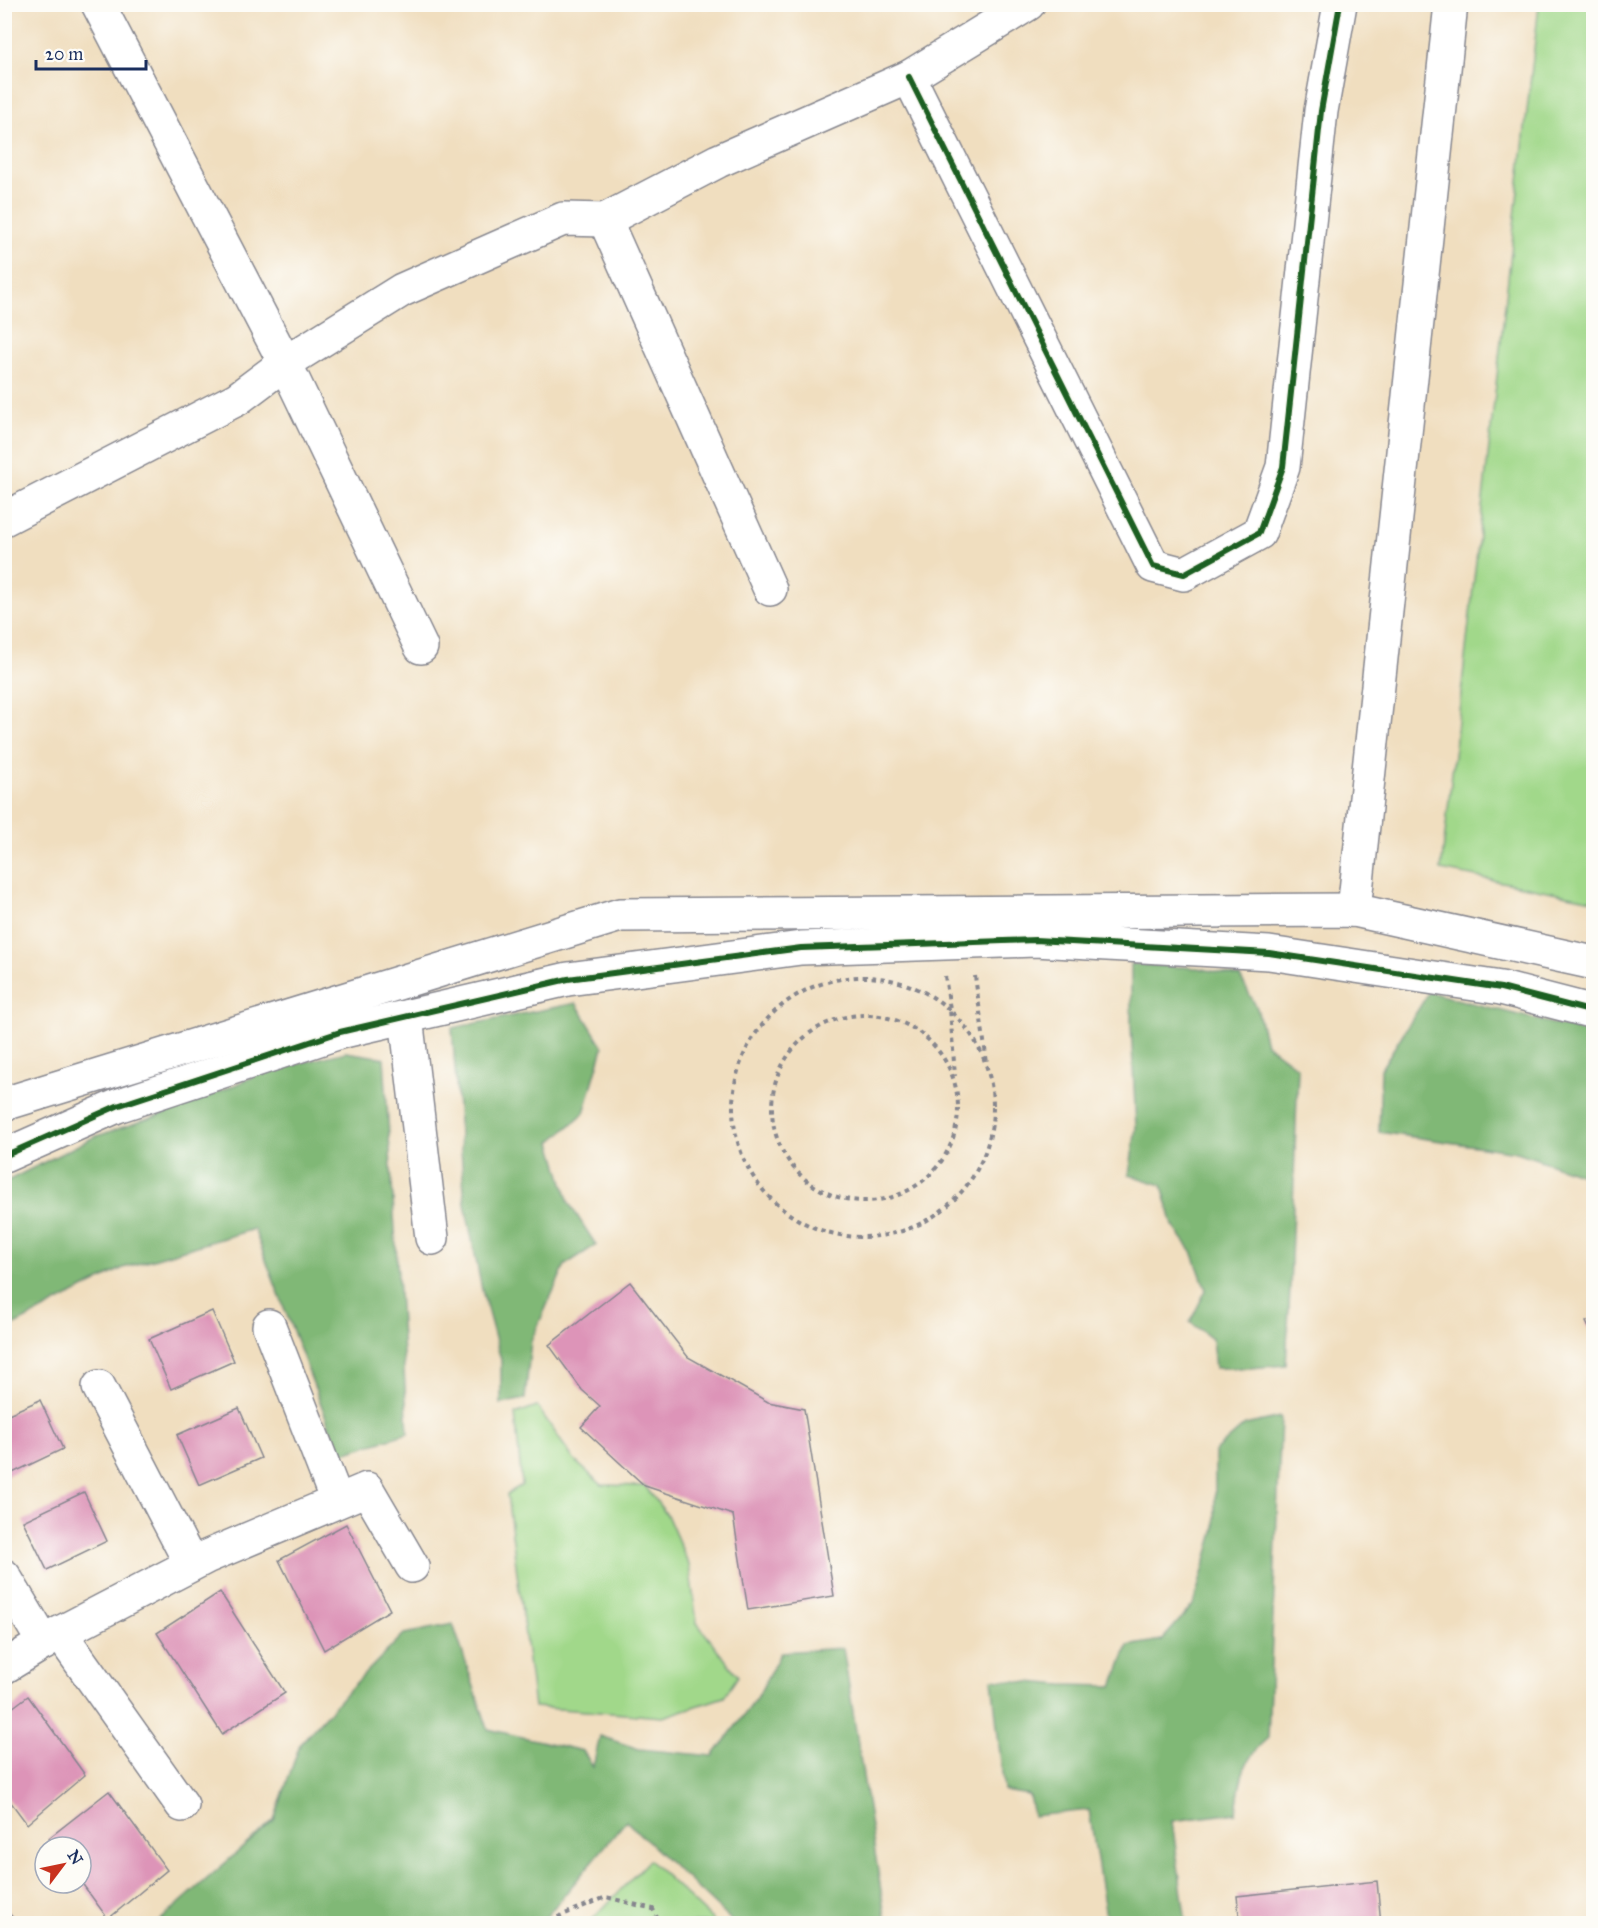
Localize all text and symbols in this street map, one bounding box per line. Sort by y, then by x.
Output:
scale bar [36,33,146,71]
text: 20 m [45,43,83,65]
north arrow [33,1835,93,1895]
text: N [64,1847,87,1868]

